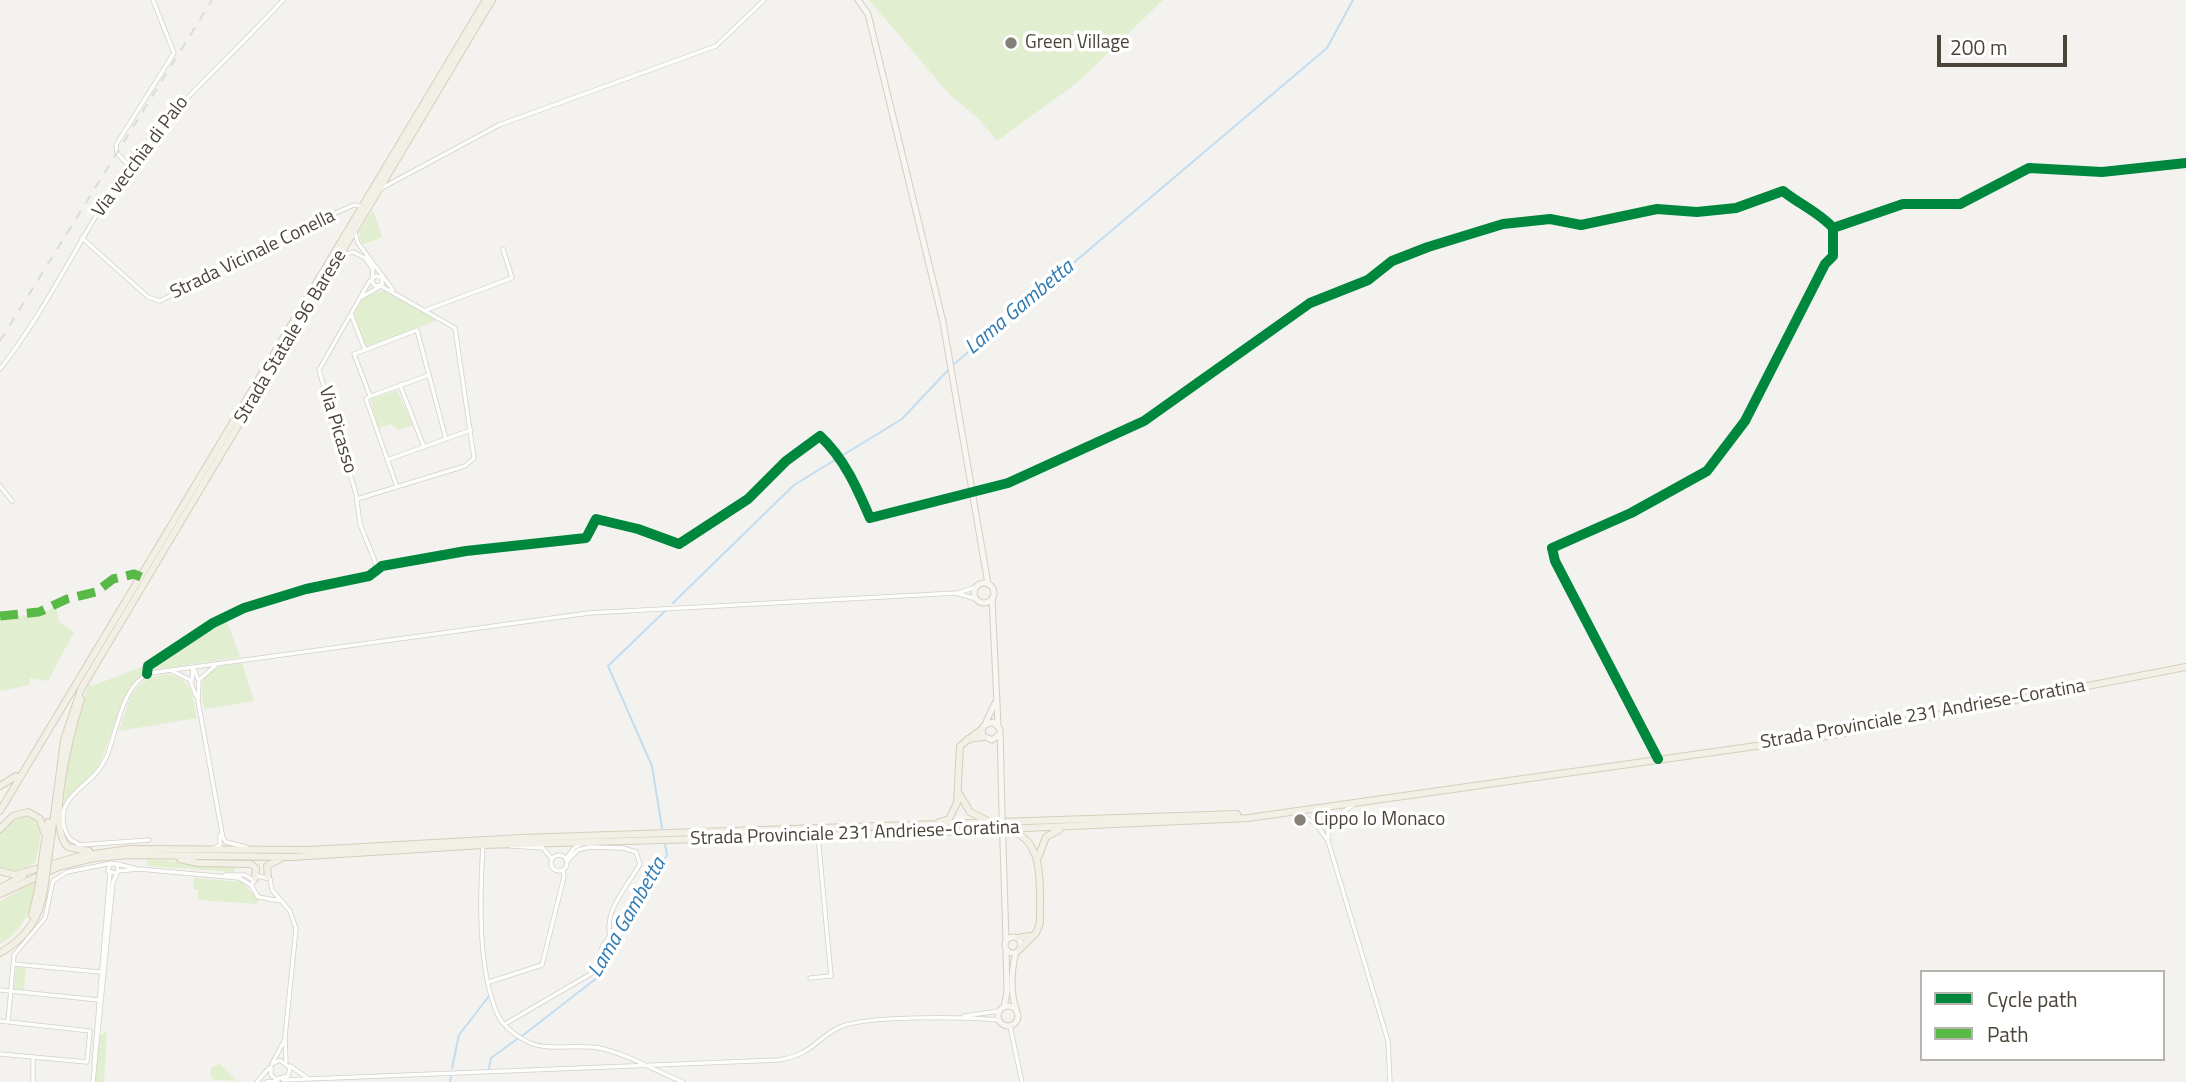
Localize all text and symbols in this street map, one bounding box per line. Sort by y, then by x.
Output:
scale bar [1941,21,2070,65]
text: 200 m [1950,31,2007,63]
place label: Green Village [1025,32,1130,54]
marker: Green Village [1003,35,1019,51]
street label: Via vecchia di Palo [88,92,194,222]
street label: Strada Vicinale Conella [167,205,339,305]
street label: Strada Statale 96 Barese [230,246,352,428]
water label: Lama Gambetta [961,255,1079,361]
street label: Via Picasso [313,384,361,476]
street label: Strada Provinciale 231 Andriese-Coratina [1759,675,2087,755]
place label: Cippo lo Monaco [1314,809,1445,831]
marker: Cippo lo Monaco [1292,812,1308,828]
street label: Strada Provinciale 231 Andriese-Coratina [690,817,1020,851]
water label: Lama Gambetta [584,854,672,982]
legend [1920,970,2165,1061]
text: Cycle path [1987,983,2078,1015]
text: Path [1987,1018,2029,1050]

